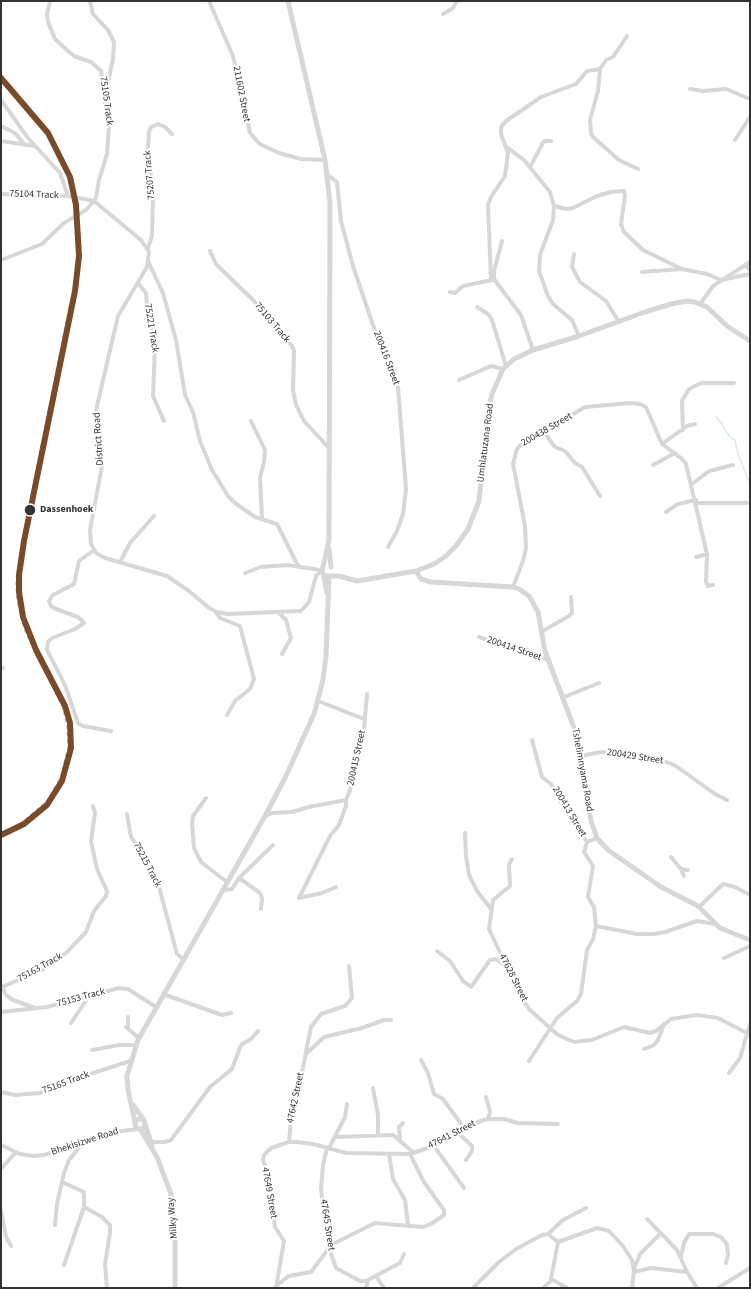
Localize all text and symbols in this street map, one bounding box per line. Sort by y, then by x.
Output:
street label: 211602 Street [230,65,252,123]
street label: 75105 Track [97,76,115,126]
street label: 75207 Track [142,150,158,200]
street label: 75104 Track [9,188,59,202]
street label: 75103 Track [251,300,293,346]
street label: 75221 Track [141,303,161,353]
street label: 200416 Street [370,329,402,387]
street label: Umhlatuzana Road [475,403,497,483]
street label: 200438 Street [519,411,575,449]
street label: District Road [91,412,107,466]
marker: Dassenhoek [23,503,37,517]
place label: Dassenhoek [40,504,93,516]
street label: 200414 Street [485,634,543,664]
street label: Tshelimnyama Road [569,727,595,813]
street label: 200415 Street [345,729,369,787]
street label: 200429 Street [606,747,664,767]
street label: 200413 Street [549,785,589,839]
street label: 75215 Track [130,840,164,890]
street label: 75163 Track [15,951,65,985]
street label: 47628 Street [496,952,530,1004]
street label: 75153 Track [56,986,106,1010]
street label: 75165 Track [41,1069,91,1097]
street label: 47642 Street [285,1071,307,1125]
street label: 47641 Street [426,1118,478,1152]
street label: Bhekisizwe Road [50,1125,120,1159]
street label: 47649 Street [259,1166,279,1220]
street label: Milky Way [165,1197,181,1239]
street label: 47645 Street [317,1198,337,1252]

